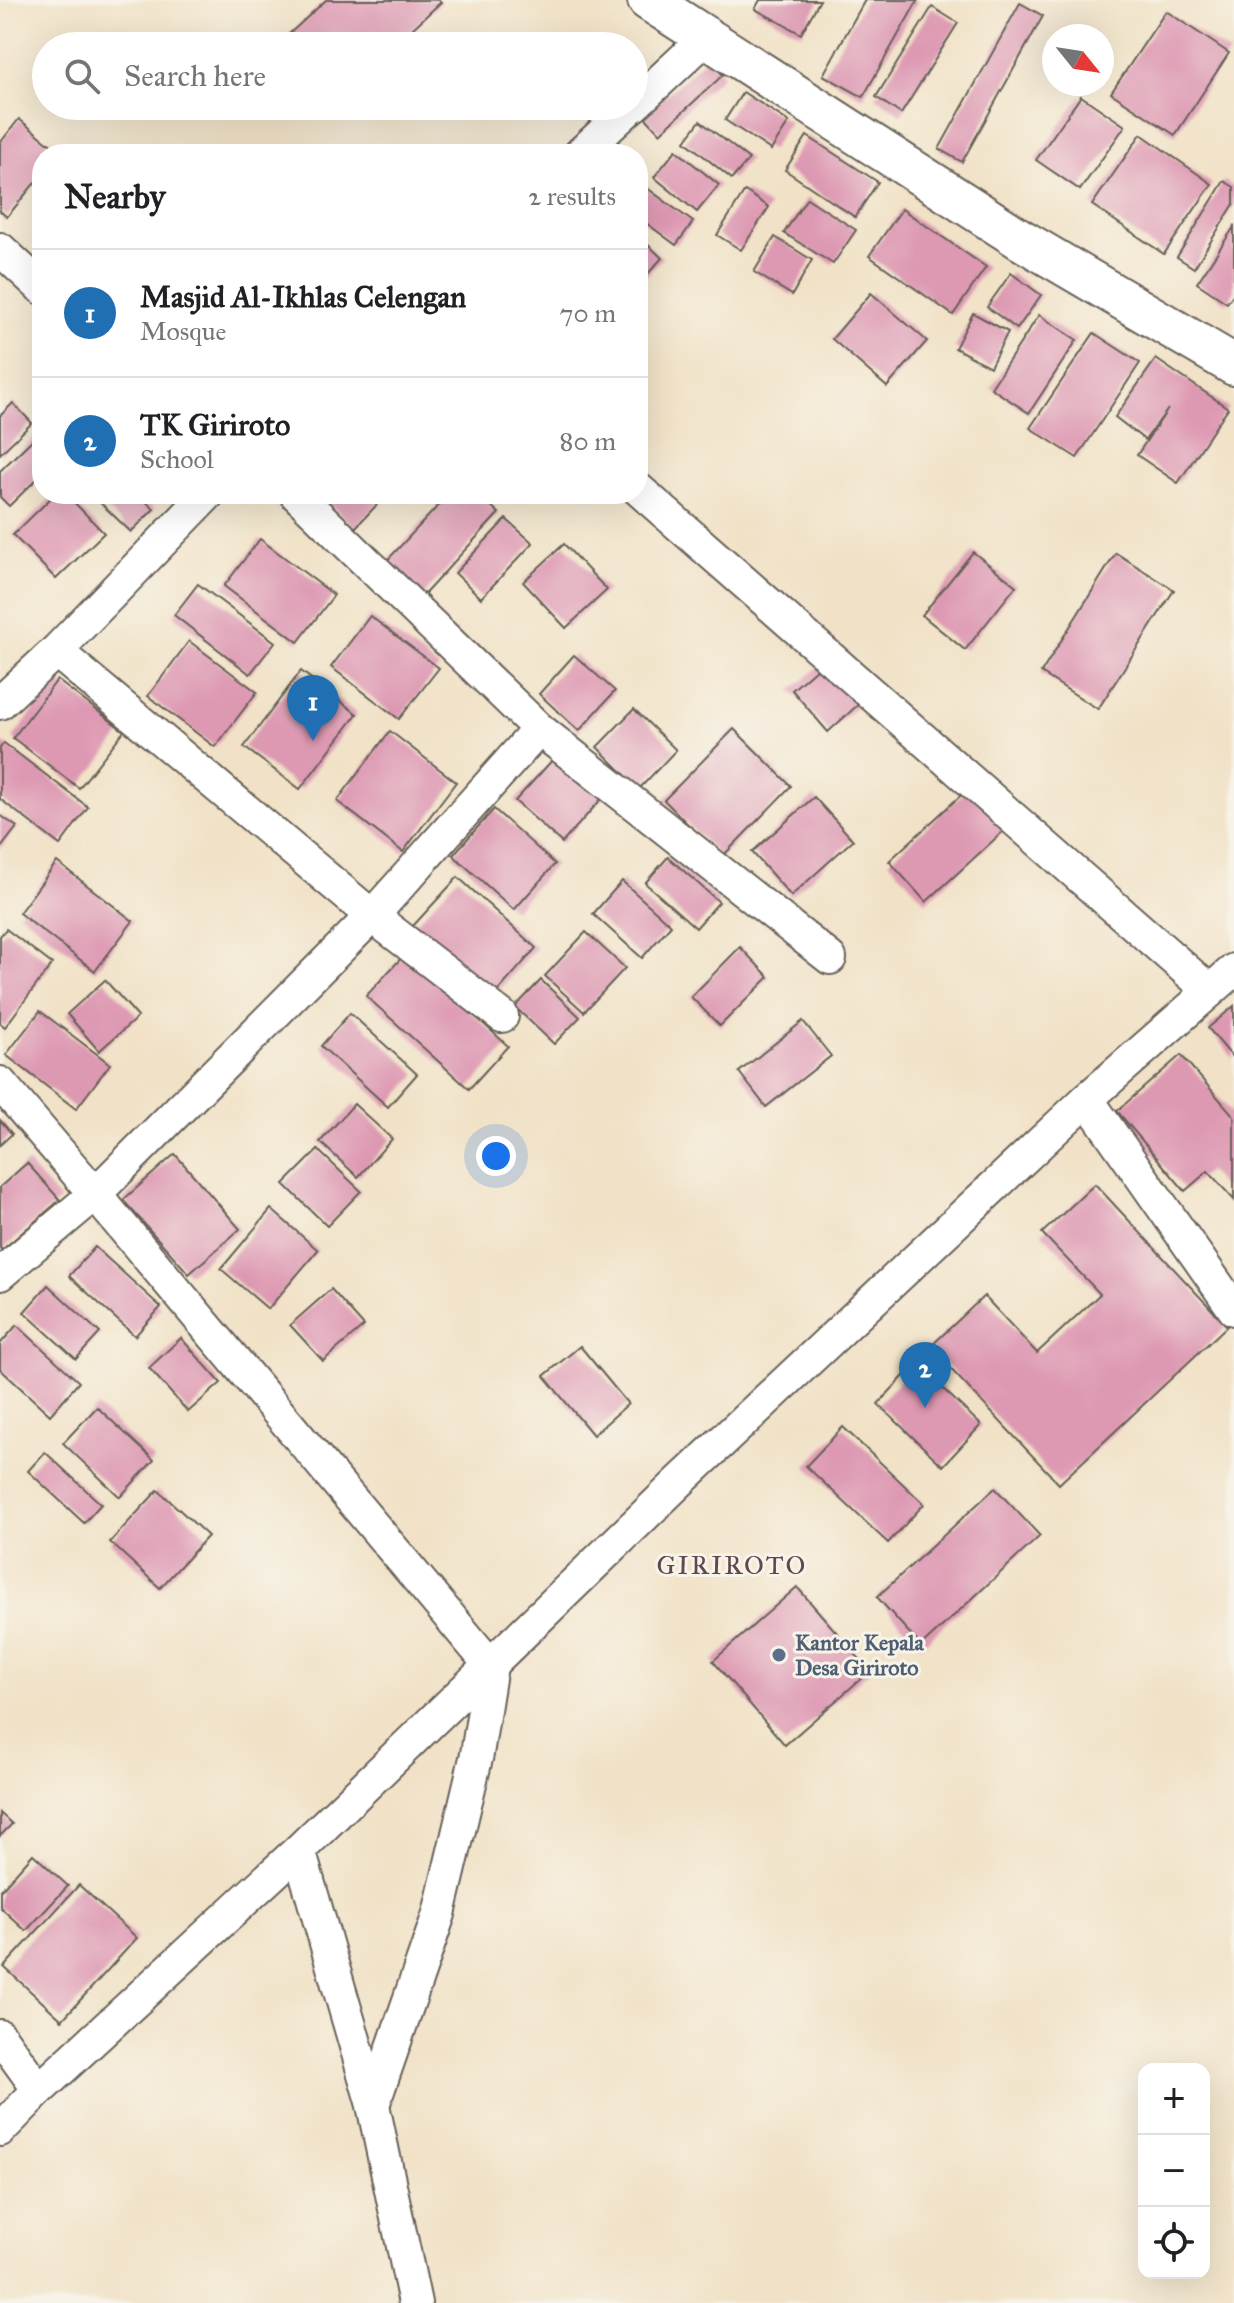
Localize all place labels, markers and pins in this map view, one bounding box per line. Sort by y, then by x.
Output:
pin: 1 [287,675,339,741]
pin: 2 [899,1342,951,1408]
place label: Kantor Kepala Desa Giriroto [795,1629,924,1681]
marker: Kantor Kepala Desa Giriroto [770,1646,788,1664]

